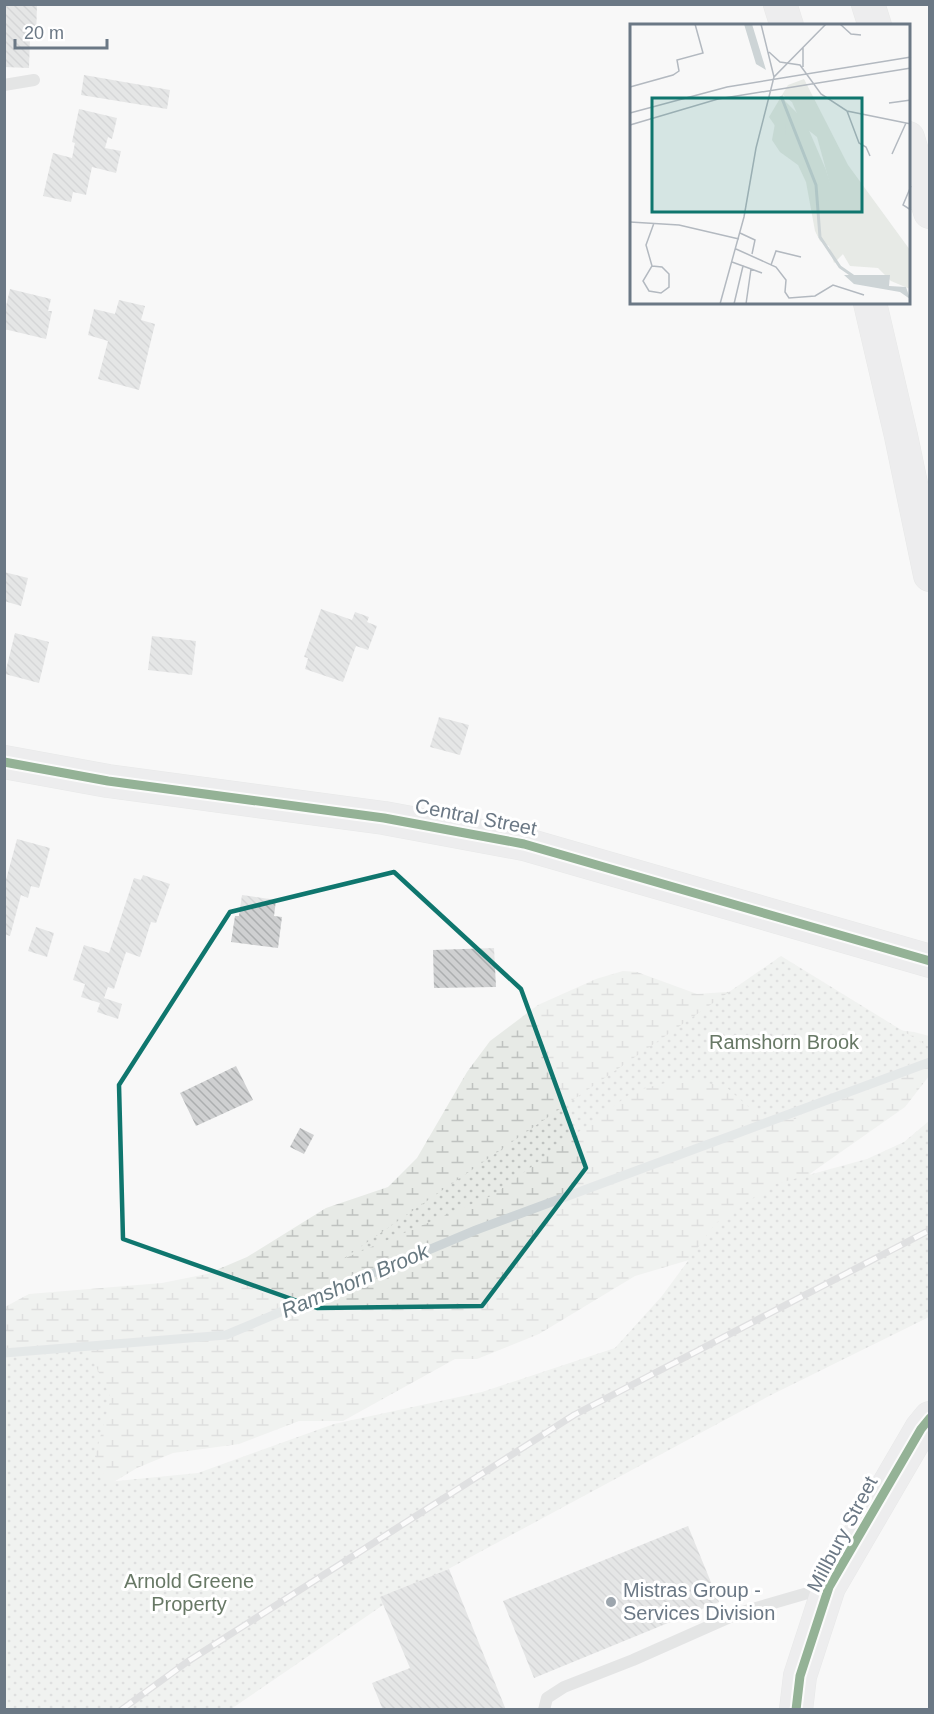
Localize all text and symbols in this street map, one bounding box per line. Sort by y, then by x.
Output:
scale bar [15,12,106,50]
text: 20 m [24,23,64,43]
inset map [630,24,910,304]
street label: Central Street [413,794,539,840]
park label: Ramshorn Brook [709,1031,860,1053]
water label: Ramshorn Brook [278,1239,433,1322]
street label: Millbury Street [802,1472,882,1596]
park label: Arnold Greene Property [124,1570,254,1615]
place label: Mistras Group - Services Division [623,1579,775,1624]
marker: Mistras Group - Services Division [604,1595,618,1609]

